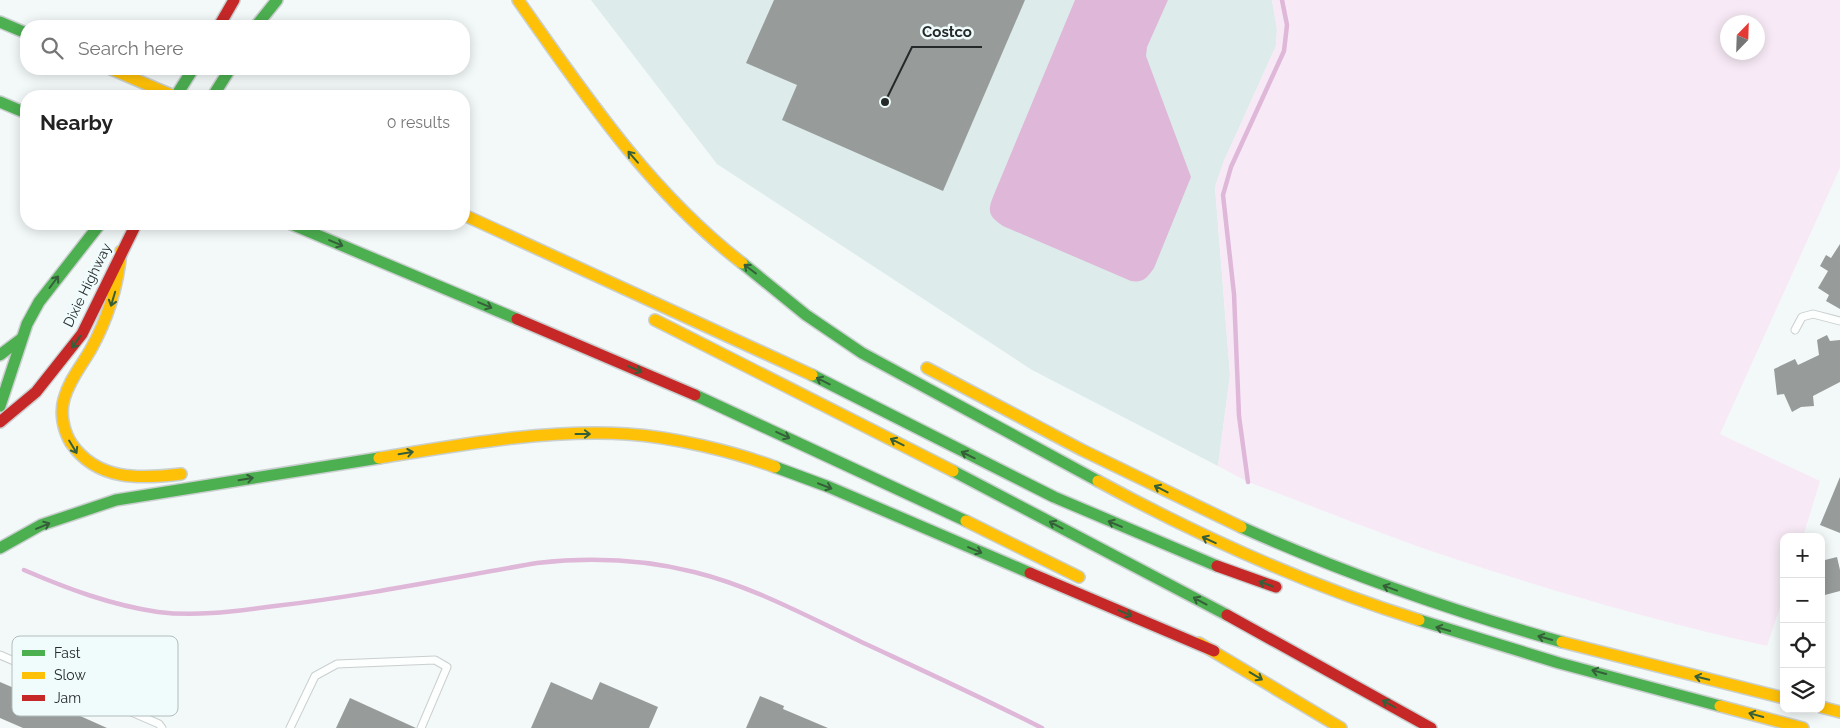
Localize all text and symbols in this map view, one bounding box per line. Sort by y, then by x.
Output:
north arrow [1720,15,1765,60]
callout: Costco [912,17,982,47]
search box [20,20,470,75]
text: Costco [922,23,972,41]
icon: search [38,34,66,62]
text: Search here [78,37,184,59]
text: Nearby [40,110,113,135]
text: 0 results [387,113,450,132]
one-way arrow [627,151,638,164]
one-way arrow [328,239,343,248]
street label: Dixie Highway [60,240,114,329]
one-way arrow [743,264,757,274]
one-way arrow [49,275,59,289]
one-way arrow [107,290,117,306]
one-way arrow [478,302,493,311]
one-way arrow [71,334,81,348]
one-way arrow [627,365,642,375]
one-way arrow [816,376,831,385]
one-way arrow [574,429,591,439]
one-way arrow [775,431,790,440]
one-way arrow [890,436,905,446]
one-way arrow [68,439,78,453]
one-way arrow [398,448,414,458]
one-way arrow [961,450,976,459]
one-way arrow [237,474,253,484]
one-way arrow [817,482,833,491]
one-way arrow [1154,484,1169,493]
one-way arrow [1108,519,1123,528]
one-way arrow [35,520,50,530]
one-way arrow [1049,520,1064,530]
map controls [1780,533,1825,713]
button: + [1780,533,1825,578]
one-way arrow [1202,535,1217,545]
one-way arrow [967,546,982,556]
button: − [1780,578,1825,623]
one-way arrow [1259,579,1274,588]
one-way arrow [1383,583,1399,592]
one-way arrow [1193,595,1208,605]
one-way arrow [1117,609,1132,619]
button: locate [1780,623,1825,668]
one-way arrow [1435,624,1451,634]
one-way arrow [1537,633,1553,642]
legend [12,636,178,716]
text: Fast [54,645,81,661]
text: Slow [54,667,86,683]
one-way arrow [1592,667,1608,677]
button: layers [1780,668,1825,713]
one-way arrow [1248,671,1262,681]
one-way arrow [1695,673,1711,682]
text: Jam [54,690,81,706]
one-way arrow [1381,699,1396,709]
one-way arrow [1749,710,1765,720]

